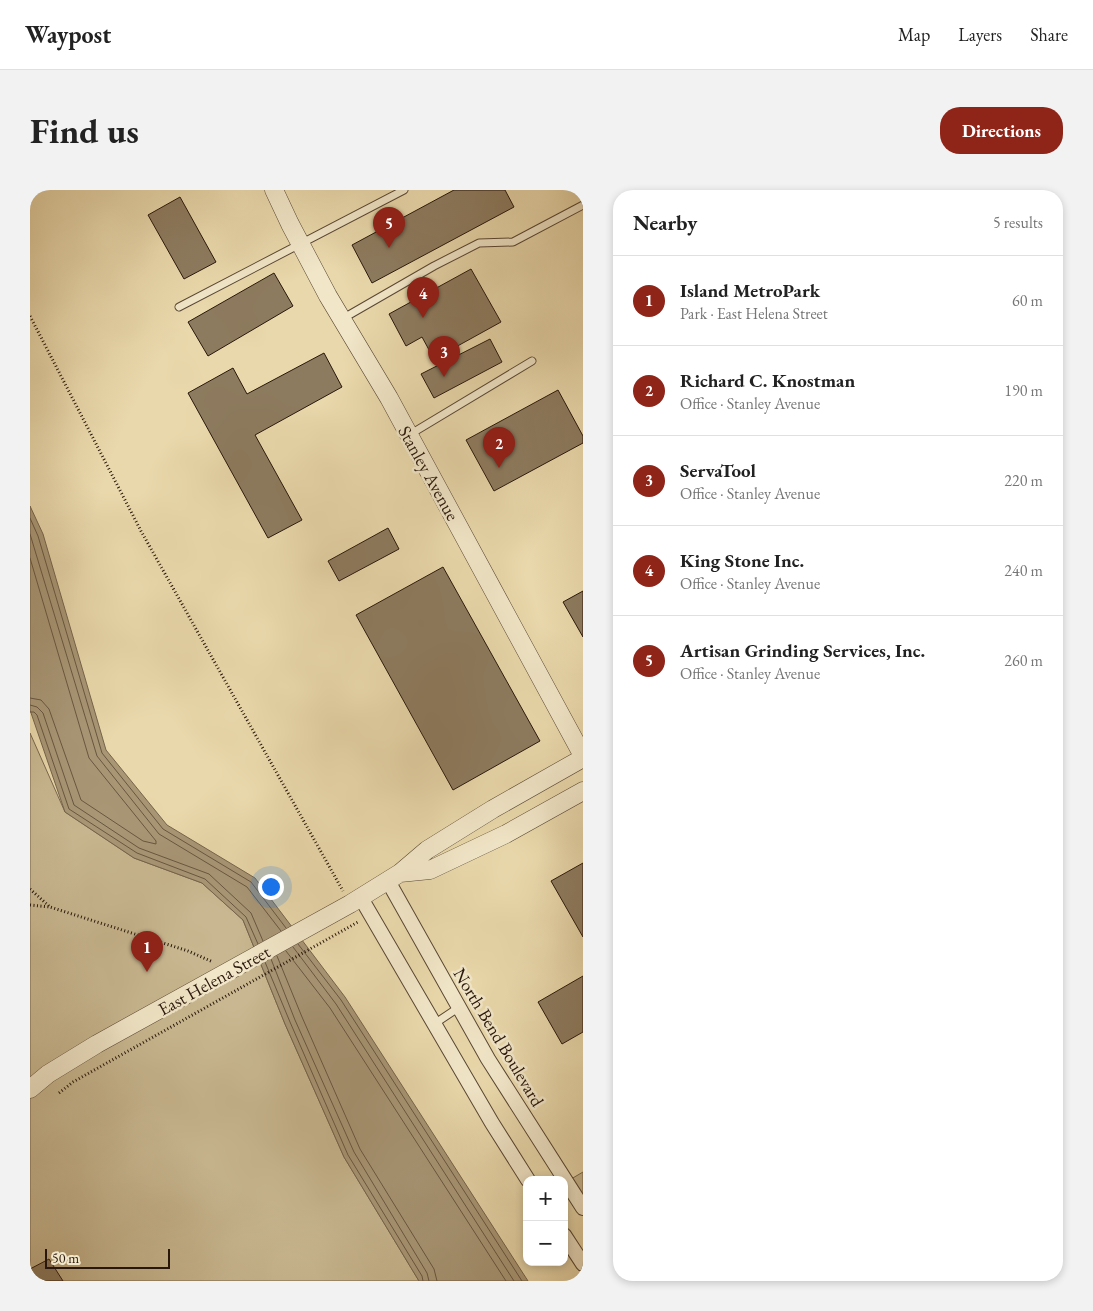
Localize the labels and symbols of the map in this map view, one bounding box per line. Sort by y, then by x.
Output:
pin: 5 [373,207,405,248]
pin: 4 [407,277,439,318]
pin: 3 [428,336,460,377]
street label: Stanley Avenue [393,421,465,525]
pin: 2 [483,427,515,468]
your location [258,874,284,900]
pin: 1 [131,931,163,972]
street label: East Helena Street [154,940,274,1020]
street label: North Bend Boulevard [449,963,550,1111]
scale bar [45,1246,170,1269]

